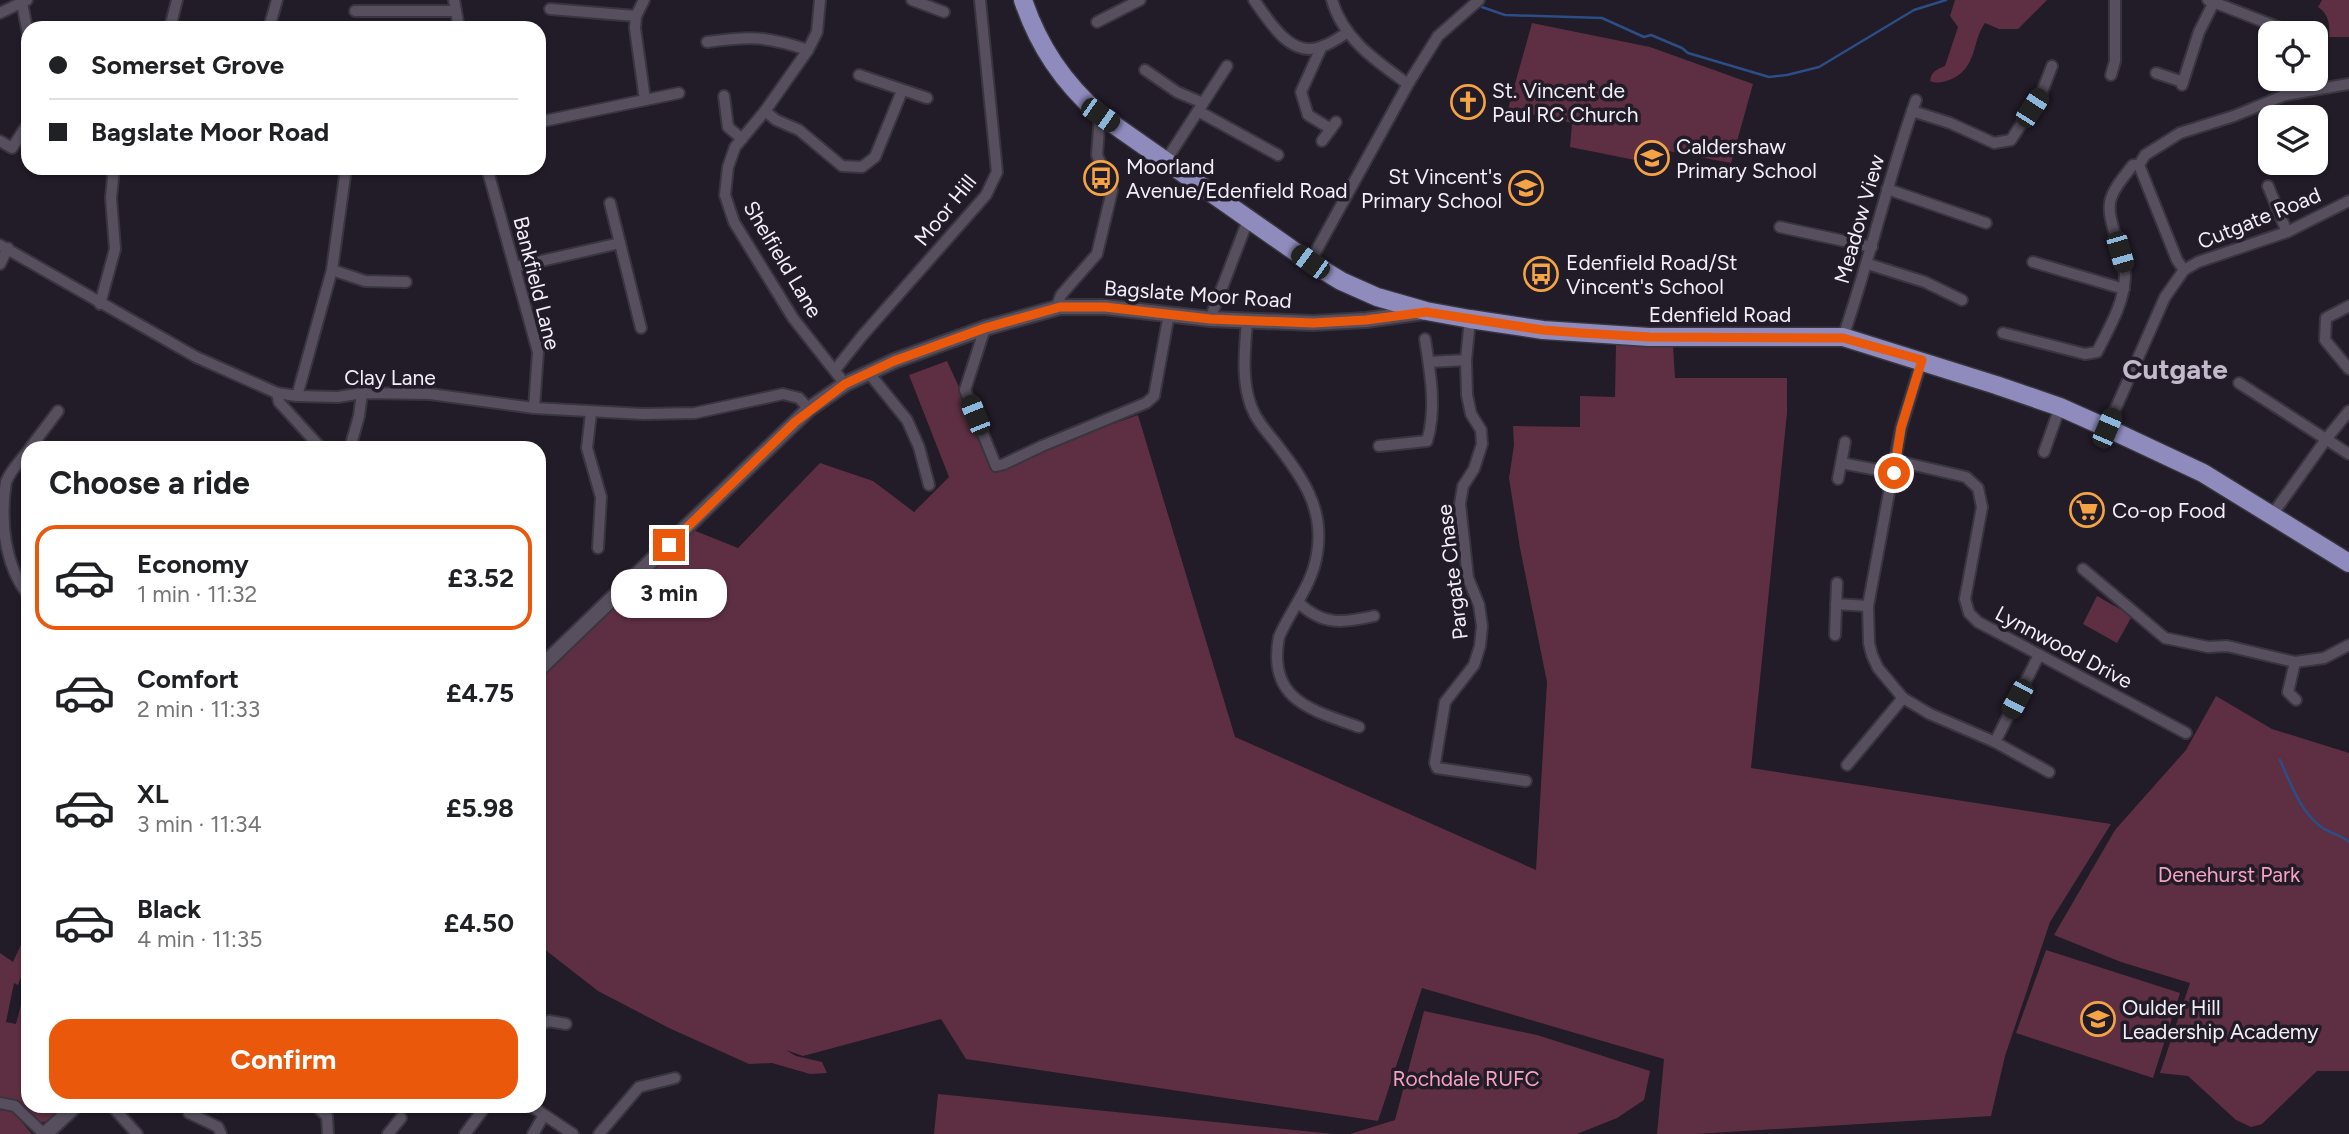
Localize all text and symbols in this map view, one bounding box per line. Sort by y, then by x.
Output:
map controls [2258,21,2328,175]
button: locate [2258,21,2328,91]
text: Somerset Grove [91,49,284,81]
place label: St. Vincent de Paul RC Church [1492,78,1638,127]
church icon: St. Vincent de Paul RC Church [1449,83,1487,121]
car [2012,85,2053,131]
car [1077,94,1124,136]
button: layers [2258,105,2328,175]
text: Bagslate Moor Road [91,116,329,148]
place label: Caldershaw Primary School [1676,134,1817,183]
school or university icon: Caldershaw Primary School [1633,139,1671,177]
street label: Meadow View [1829,151,1889,286]
place label: Moorland Avenue/Edenfield Road [1126,154,1348,203]
bus stop icon: Moorland Avenue/Edenfield Road [1082,159,1120,197]
place label: St Vincent's Primary School [1361,164,1502,213]
street label: Moor Hill [909,169,981,251]
school or university icon: St Vincent's Primary School [1507,169,1545,207]
street label: Cutgate Road [2194,182,2324,254]
street label: Shelfield Lane [738,196,828,322]
street label: Bankfield Lane [508,214,566,352]
car [2105,229,2136,275]
car [1287,241,1334,283]
place label: Edenfield Road/St Vincent's School [1566,250,1738,299]
bus stop icon: Edenfield Road/St Vincent's School [1522,255,1560,293]
street label: Bagslate Moor Road [1103,275,1293,313]
street label: Edenfield Road [1649,302,1791,327]
district label: Cutgate [2122,352,2228,386]
street label: Clay Lane [344,365,436,390]
car [958,392,993,438]
car [2090,405,2125,451]
route start [1878,457,1910,489]
text: Choose a ride [49,464,250,502]
supermarket icon: Co-op Food [2068,491,2106,529]
place label: Co-op Food [2112,498,2226,523]
street label: Pargate Chase [1431,503,1473,641]
route end [653,529,685,561]
icon: car [53,546,116,609]
text: Economy [137,548,249,580]
text: £3.52 [447,562,514,594]
callout: 3 min [611,570,727,618]
text: 3 min [640,579,698,607]
text: 1 min · 11:32 [137,580,257,608]
street label: Lynnwood Drive [1991,600,2137,694]
icon: car [53,661,116,724]
text: Comfort [137,663,239,695]
car [1998,676,2037,722]
text: £4.75 [446,677,514,709]
text: 2 min · 11:33 [137,695,260,723]
icon: car [53,776,116,839]
text: XL [137,778,169,810]
text: £5.98 [446,792,514,824]
text: 3 min · 11:34 [137,810,262,838]
park label: Denehurst Park [2158,862,2301,887]
icon: car [53,891,116,954]
text: Black [137,893,201,925]
text: £4.50 [444,907,514,939]
text: 4 min · 11:35 [137,925,262,953]
place label: Oulder Hill Leadership Academy [2122,995,2319,1044]
school or university icon: Oulder Hill Leadership Academy [2079,1000,2117,1038]
button: Confirm [49,1019,518,1099]
park label: Rochdale RUFC [1392,1066,1540,1091]

